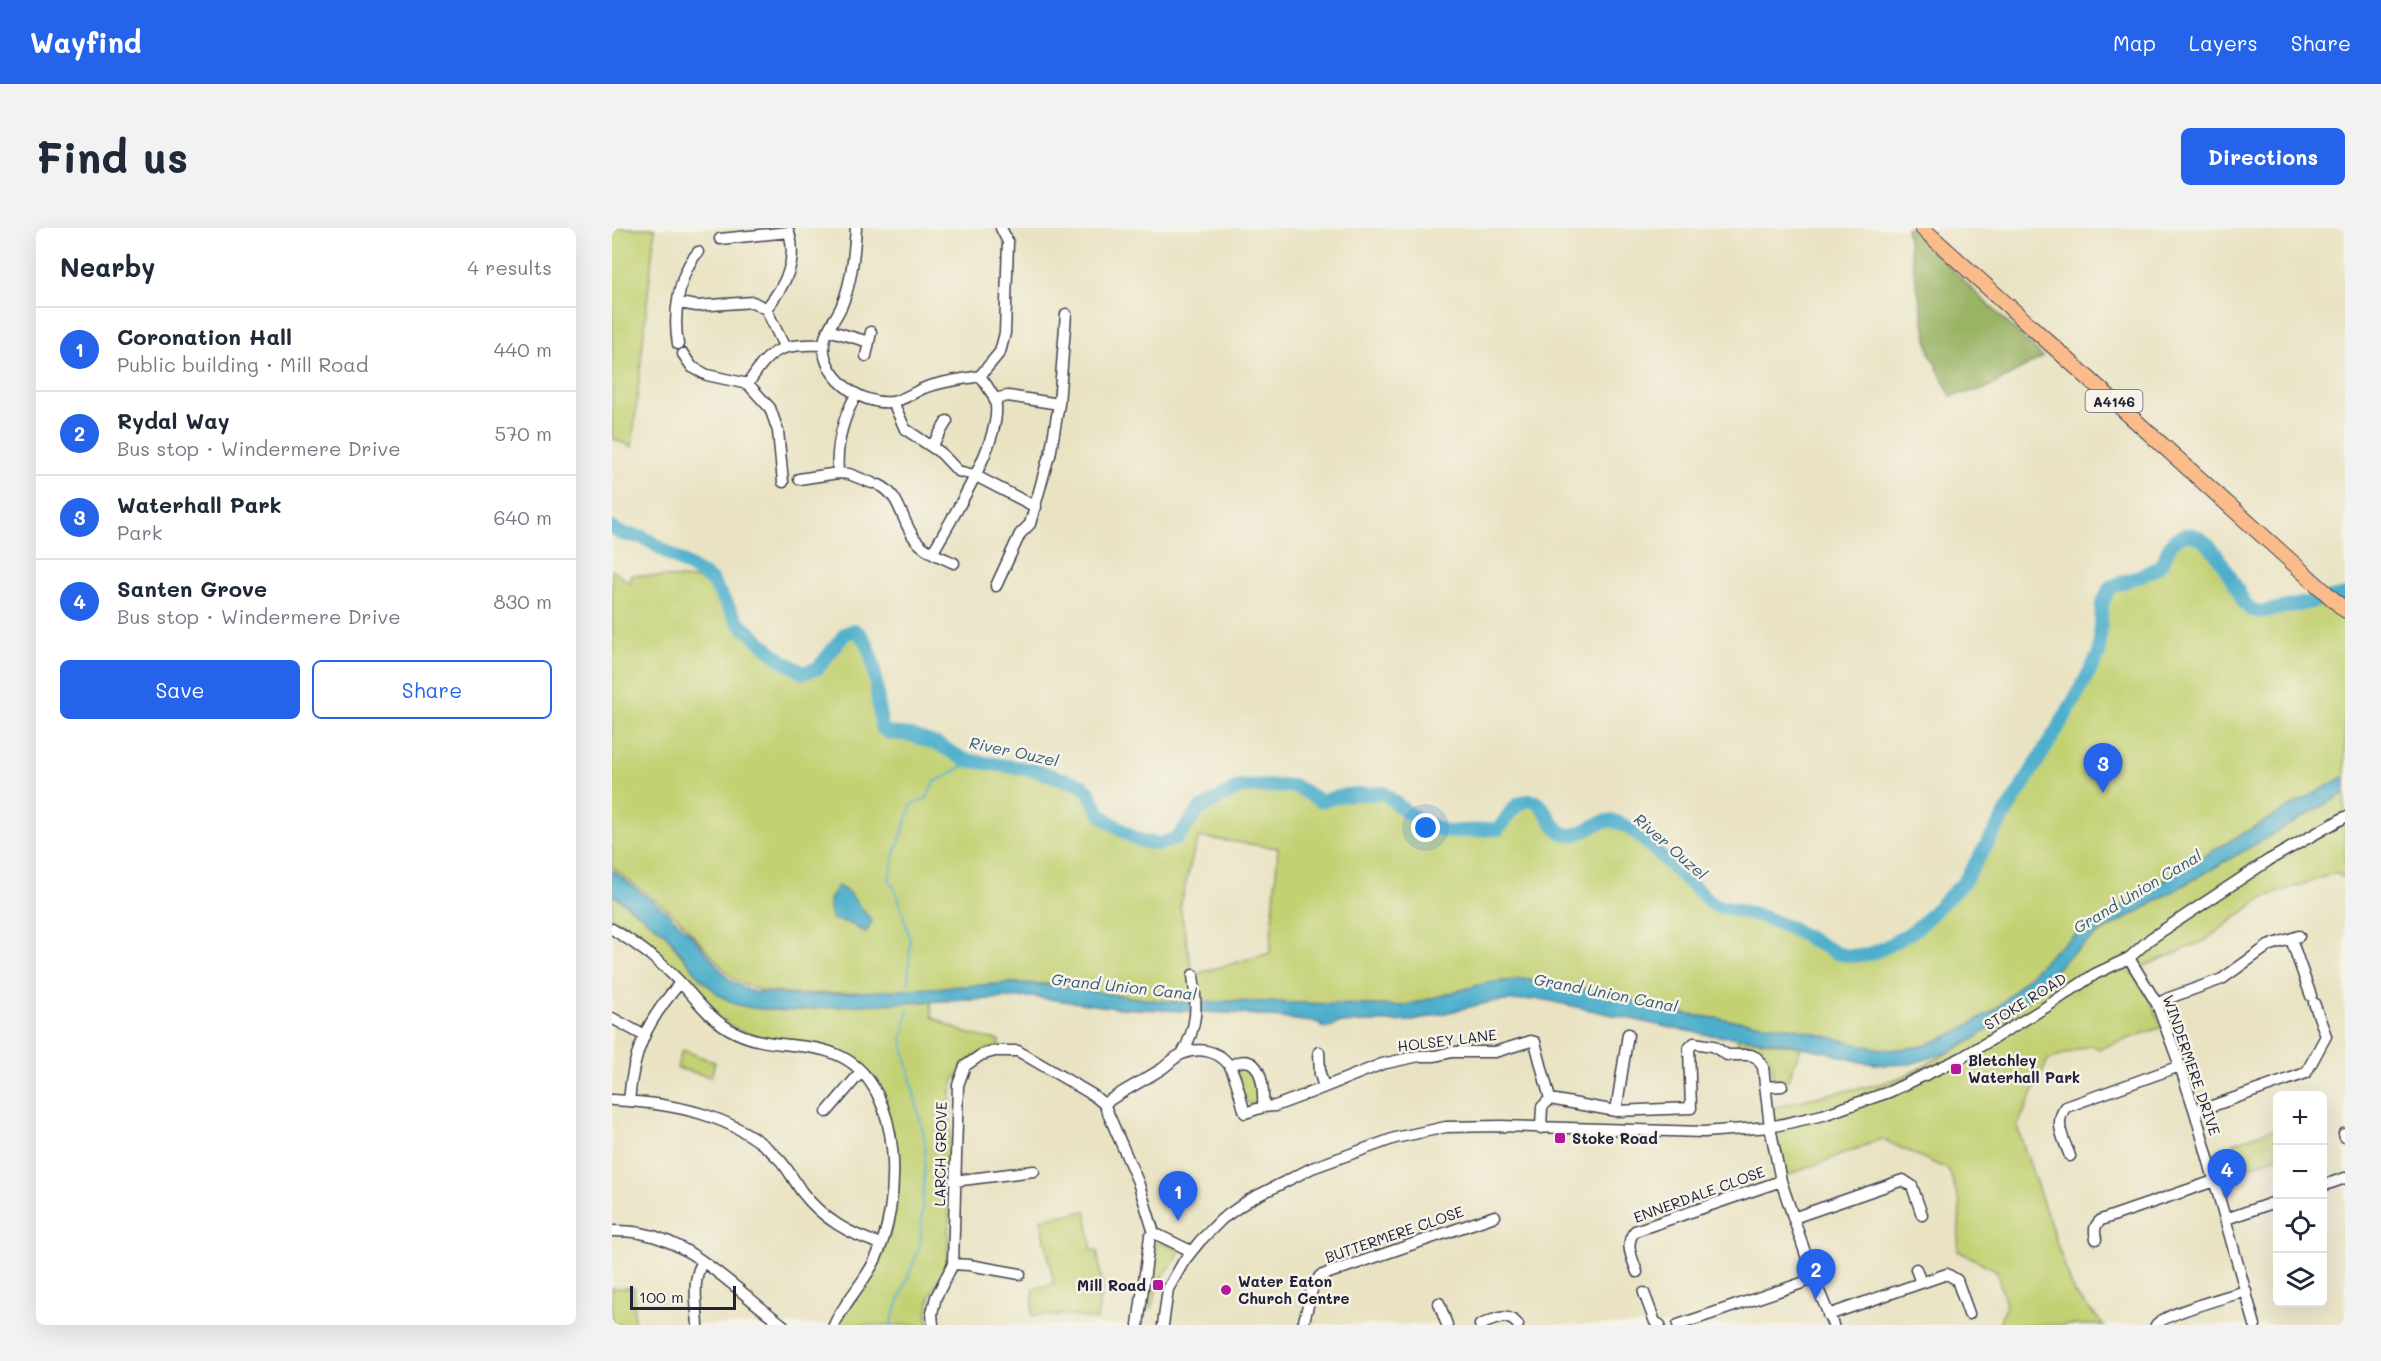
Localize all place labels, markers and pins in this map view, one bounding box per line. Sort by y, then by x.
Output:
pin: 3 [2084,744,2122,793]
place label: Bletchley Waterhall Park [1968,1050,2080,1087]
marker: Bletchley Waterhall Park [1949,1062,1963,1076]
place label: Stoke Road [1572,1128,1658,1148]
marker: Stoke Road [1553,1131,1567,1145]
pin: 4 [2208,1150,2246,1199]
pin: 1 [1158,1172,1198,1221]
pin: 2 [1796,1250,1836,1299]
place label: Water Eaton Church Centre [1238,1271,1349,1308]
place label: Mill Road [1077,1275,1146,1295]
marker: Mill Road [1151,1278,1165,1292]
marker: Water Eaton Church Centre [1219,1283,1233,1297]

